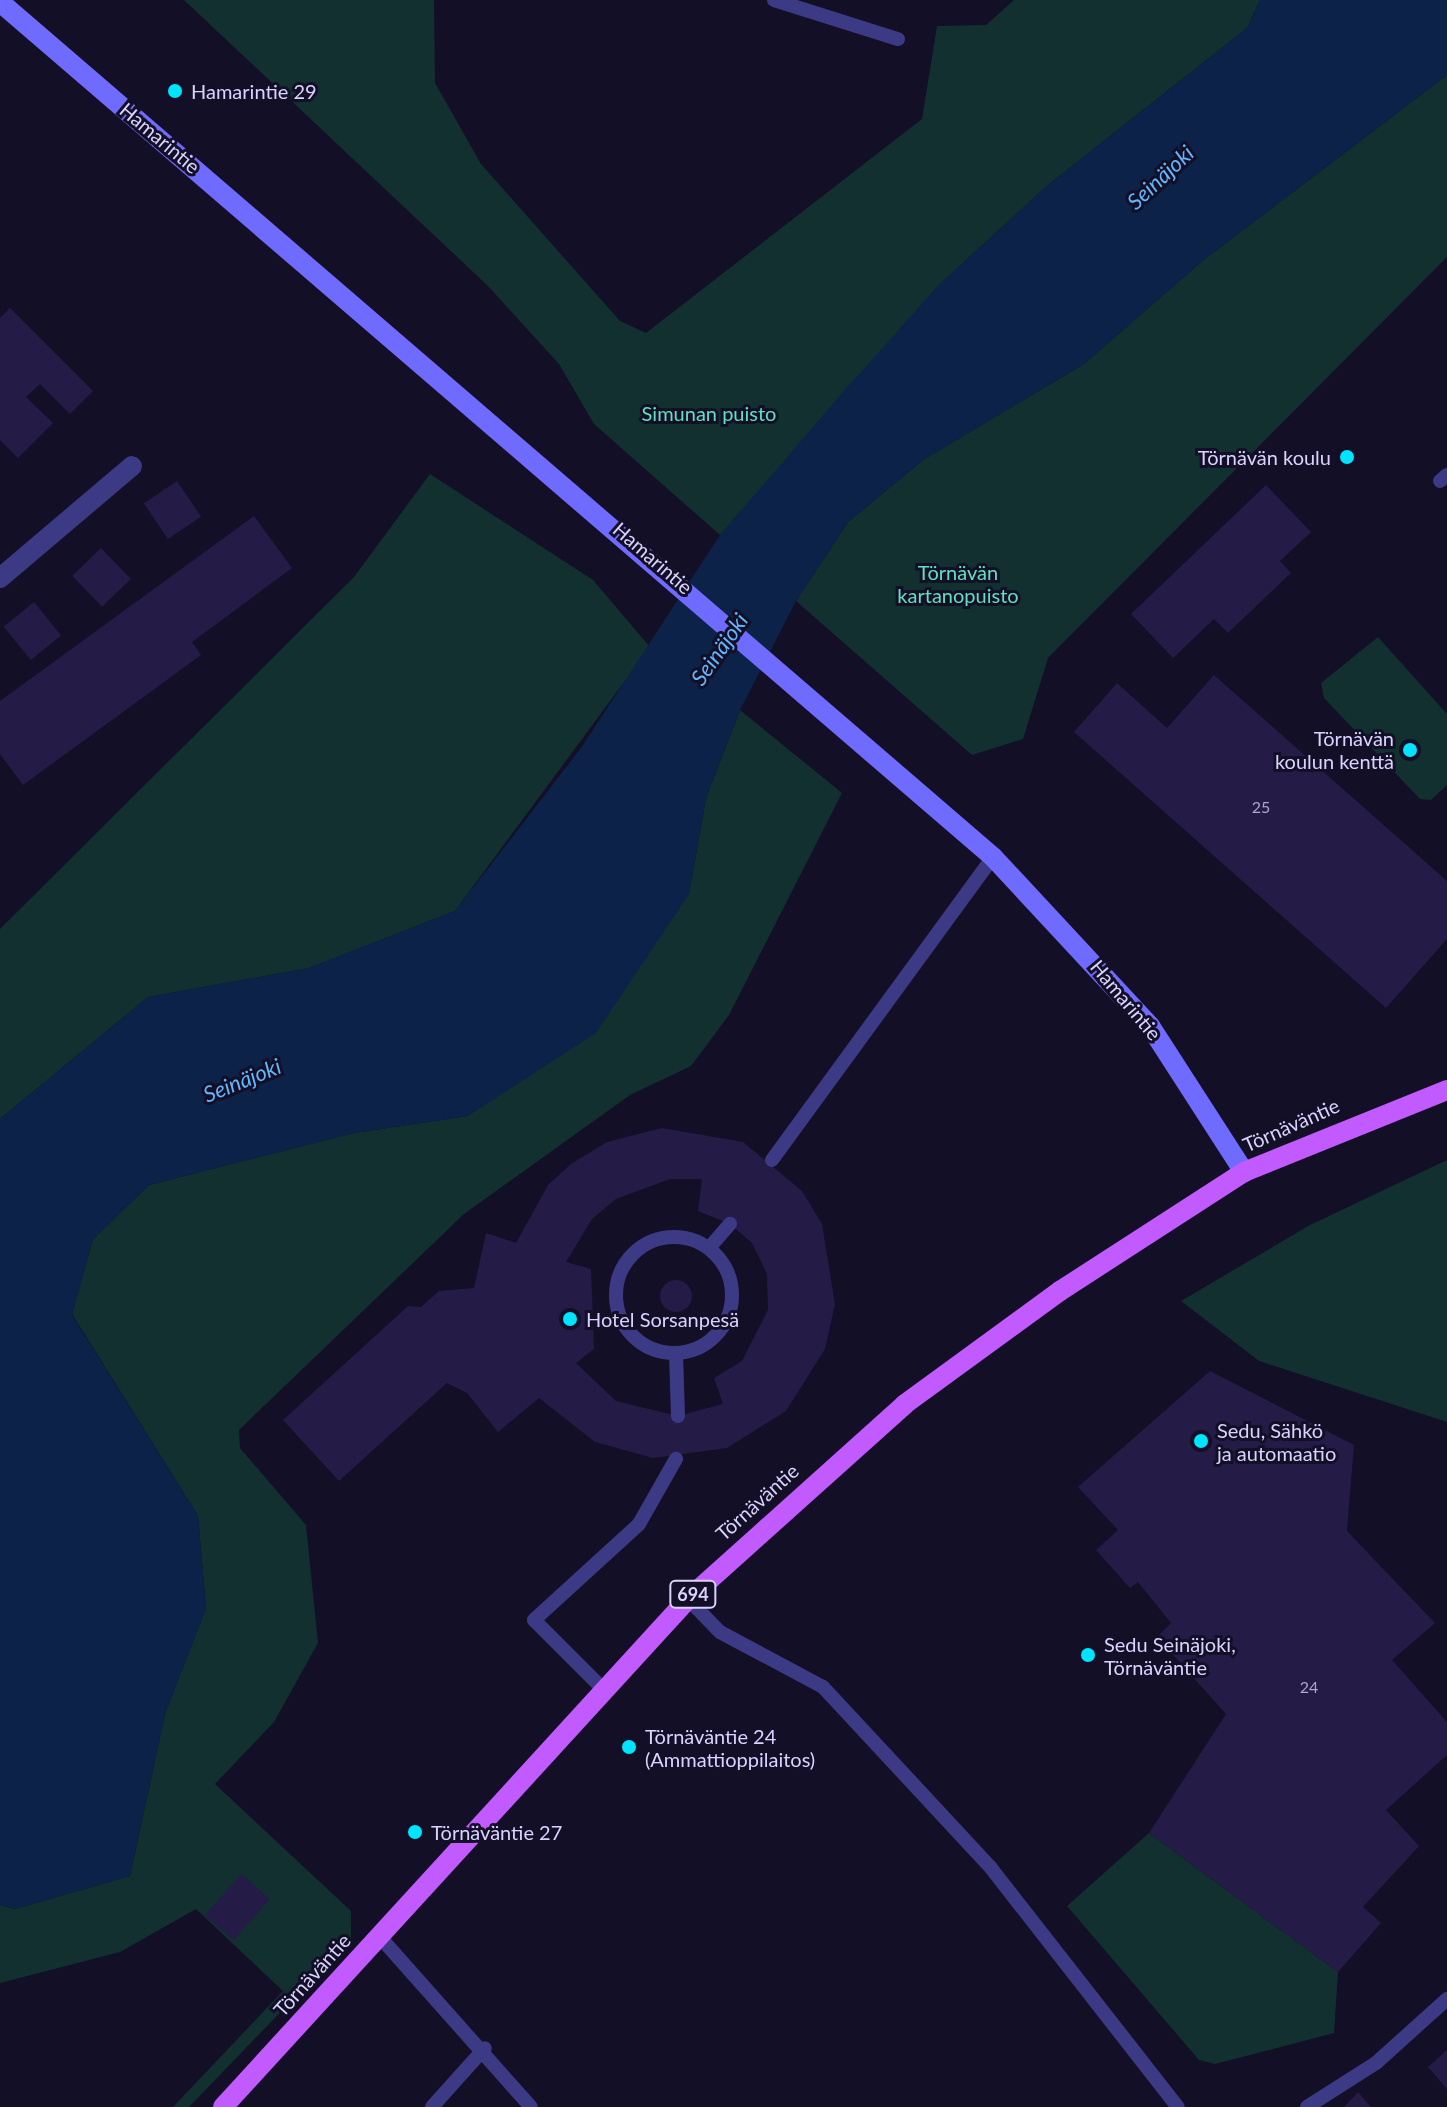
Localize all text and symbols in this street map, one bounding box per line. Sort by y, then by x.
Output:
place label: Hamarintie 29 [191,79,317,103]
marker: Hamarintie 29 [166,82,184,100]
street label: Hamarintie [115,98,205,178]
water label: Seinäjoki [1121,140,1199,214]
park label: Simunan puisto [642,401,776,425]
place label: Törnävän koulu [1198,445,1331,469]
marker: Törnävän koulu [1338,448,1356,466]
street label: Hamarintie [608,517,698,599]
park label: Törnävän kartanopuisto [897,560,1019,607]
water label: Seinäjoki [685,608,753,690]
place label: Törnävän koulun kenttä [1275,726,1394,773]
marker: Törnävän koulun kenttä [1401,741,1419,759]
house number: 25 [1252,797,1270,817]
street label: Hamarintie [1086,955,1166,1045]
water label: Seinäjoki [199,1052,285,1108]
street label: Törnäväntie [1239,1093,1343,1157]
place label: Hotel Sorsanpesä [586,1307,739,1331]
marker: Hotel Sorsanpesä [561,1310,579,1328]
place label: Sedu, Sähkö ja automaatio [1217,1418,1336,1465]
marker: Sedu, Sähkö ja automaatio [1192,1432,1210,1450]
street label: Törnäväntie [711,1459,803,1545]
road number: 694 [669,1580,717,1608]
place label: Sedu Seinäjoki, Törnäväntie [1104,1632,1236,1679]
marker: Sedu Seinäjoki, Törnäväntie [1079,1646,1097,1664]
house number: 24 [1300,1677,1318,1697]
place label: Törnäväntie 24 (Ammattioppilaitos) [645,1724,815,1771]
marker: Törnäväntie 24 (Ammattioppilaitos) [620,1738,638,1756]
place label: Törnäväntie 27 [431,1820,562,1844]
marker: Törnäväntie 27 [406,1823,424,1841]
street label: Törnäväntie [269,1929,355,2021]

